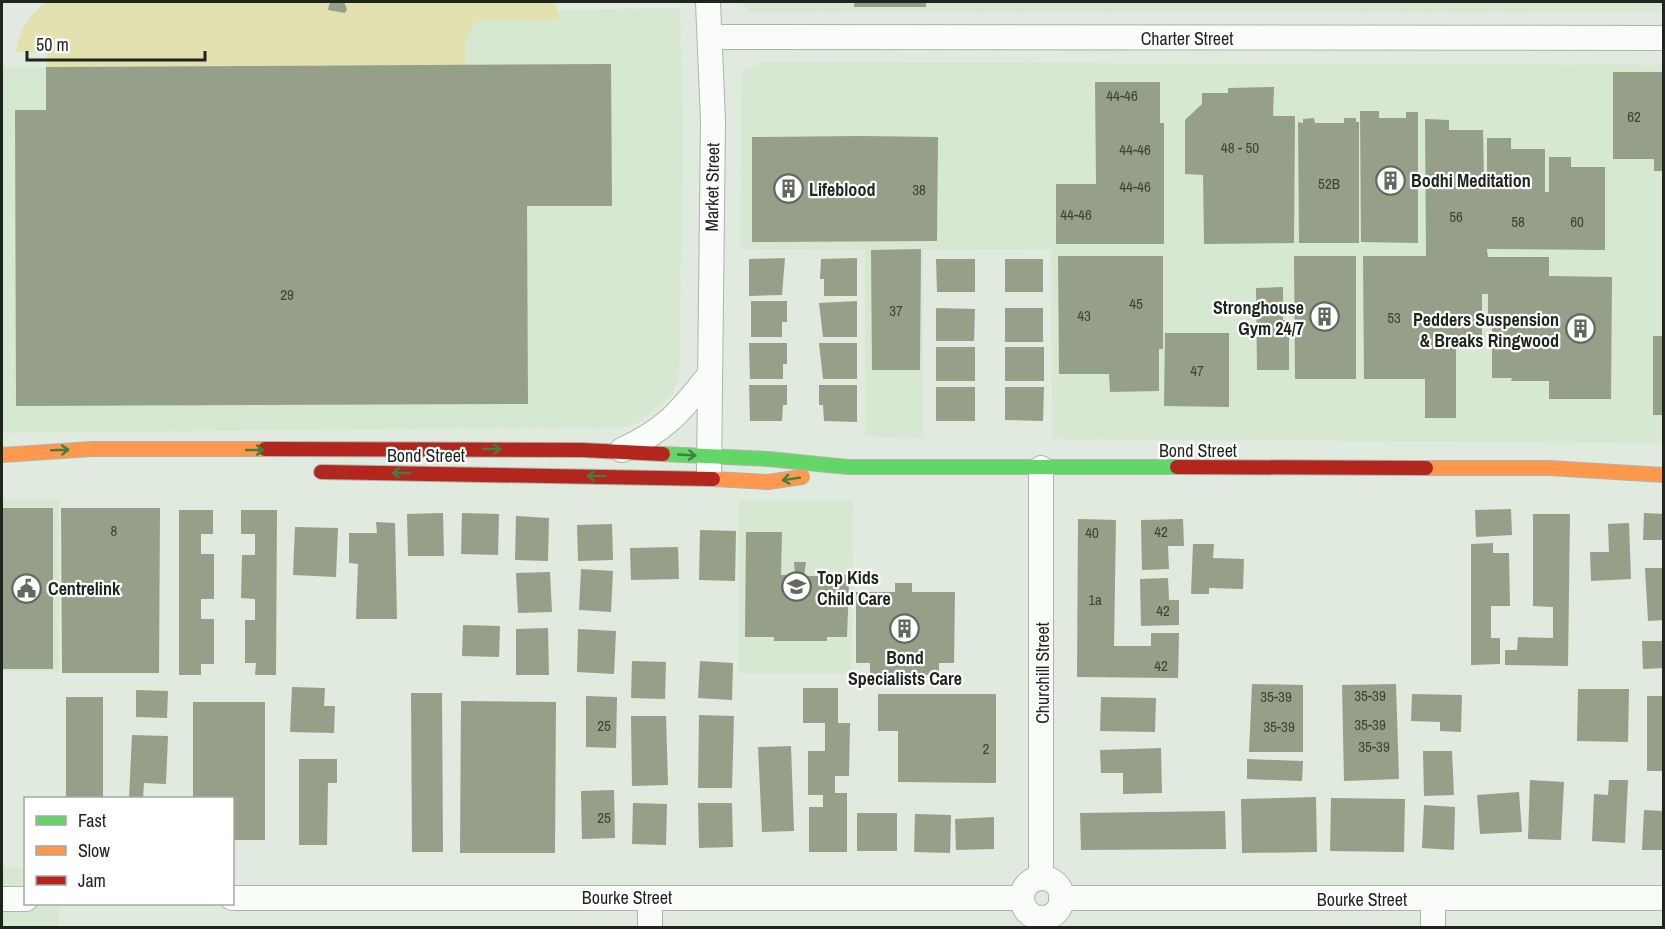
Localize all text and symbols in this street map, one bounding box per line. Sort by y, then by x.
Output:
scale bar [27,24,206,62]
street label: Charter Street [1141,26,1233,51]
text: 50 m [36,32,69,57]
house number: 44-46 [1106,85,1138,106]
house number: 62 [1627,106,1641,127]
house number: 48 - 50 [1221,137,1259,158]
house number: 44-46 [1119,139,1151,160]
street label: Market Street [699,142,725,232]
building icon: Bodhi Meditation [1374,164,1406,196]
place label: Bodhi Meditation [1411,168,1531,193]
building icon: Lifeblood [772,173,804,205]
house number: 52B [1318,173,1340,194]
house number: 44-46 [1119,176,1151,197]
place label: Lifeblood [809,177,875,202]
house number: 38 [912,179,926,200]
house number: 44-46 [1060,204,1092,225]
house number: 56 [1449,206,1463,227]
house number: 58 [1511,211,1525,232]
house number: 60 [1570,211,1584,232]
house number: 29 [280,284,294,305]
house number: 45 [1129,293,1143,314]
place label: Stronghouse Gym 24/7 [1213,295,1304,341]
house number: 37 [889,300,903,321]
building icon: Stronghouse Gym 24/7 [1309,301,1341,333]
house number: 43 [1077,305,1091,326]
house number: 53 [1387,307,1401,328]
place label: Pedders Suspension & Breaks Ringwood [1413,307,1559,353]
building icon: Pedders Suspension & Breaks Ringwood [1564,313,1596,345]
house number: 47 [1190,360,1204,381]
street label: Bond Street [1159,438,1237,463]
street label: Bond Street [387,443,465,468]
one-way arrow [49,444,69,456]
one-way arrow [244,444,264,456]
one-way arrow [481,444,501,455]
one-way arrow [676,450,696,461]
one-way arrow [392,467,412,479]
one-way arrow [587,470,607,481]
one-way arrow [781,473,801,484]
house number: 8 [111,520,118,541]
house number: 42 [1154,521,1168,542]
house number: 40 [1085,522,1099,543]
place label: Top Kids Child Care [817,565,891,611]
school or university icon: Top Kids Child Care [780,571,812,603]
public building icon: Centrelink [11,572,43,604]
place label: Centrelink [48,576,121,601]
house number: 1a [1088,589,1102,610]
house number: 42 [1156,600,1170,621]
building icon: Bond Specialists Care [889,612,921,644]
street label: Churchill Street [1030,622,1055,724]
place label: Bond Specialists Care [848,645,962,691]
house number: 42 [1154,655,1168,676]
house number: 35-39 [1354,685,1386,706]
house number: 35-39 [1260,686,1292,707]
house number: 35-39 [1354,714,1386,735]
house number: 25 [597,715,611,736]
house number: 35-39 [1263,716,1295,737]
house number: 35-39 [1358,736,1390,757]
house number: 2 [983,738,990,759]
legend [24,797,234,905]
house number: 25 [597,807,611,828]
text: Fast [78,808,106,833]
text: Slow [78,838,110,863]
text: Jam [78,868,106,893]
street label: Bourke Street [582,885,672,910]
street label: Bourke Street [1317,887,1407,912]

